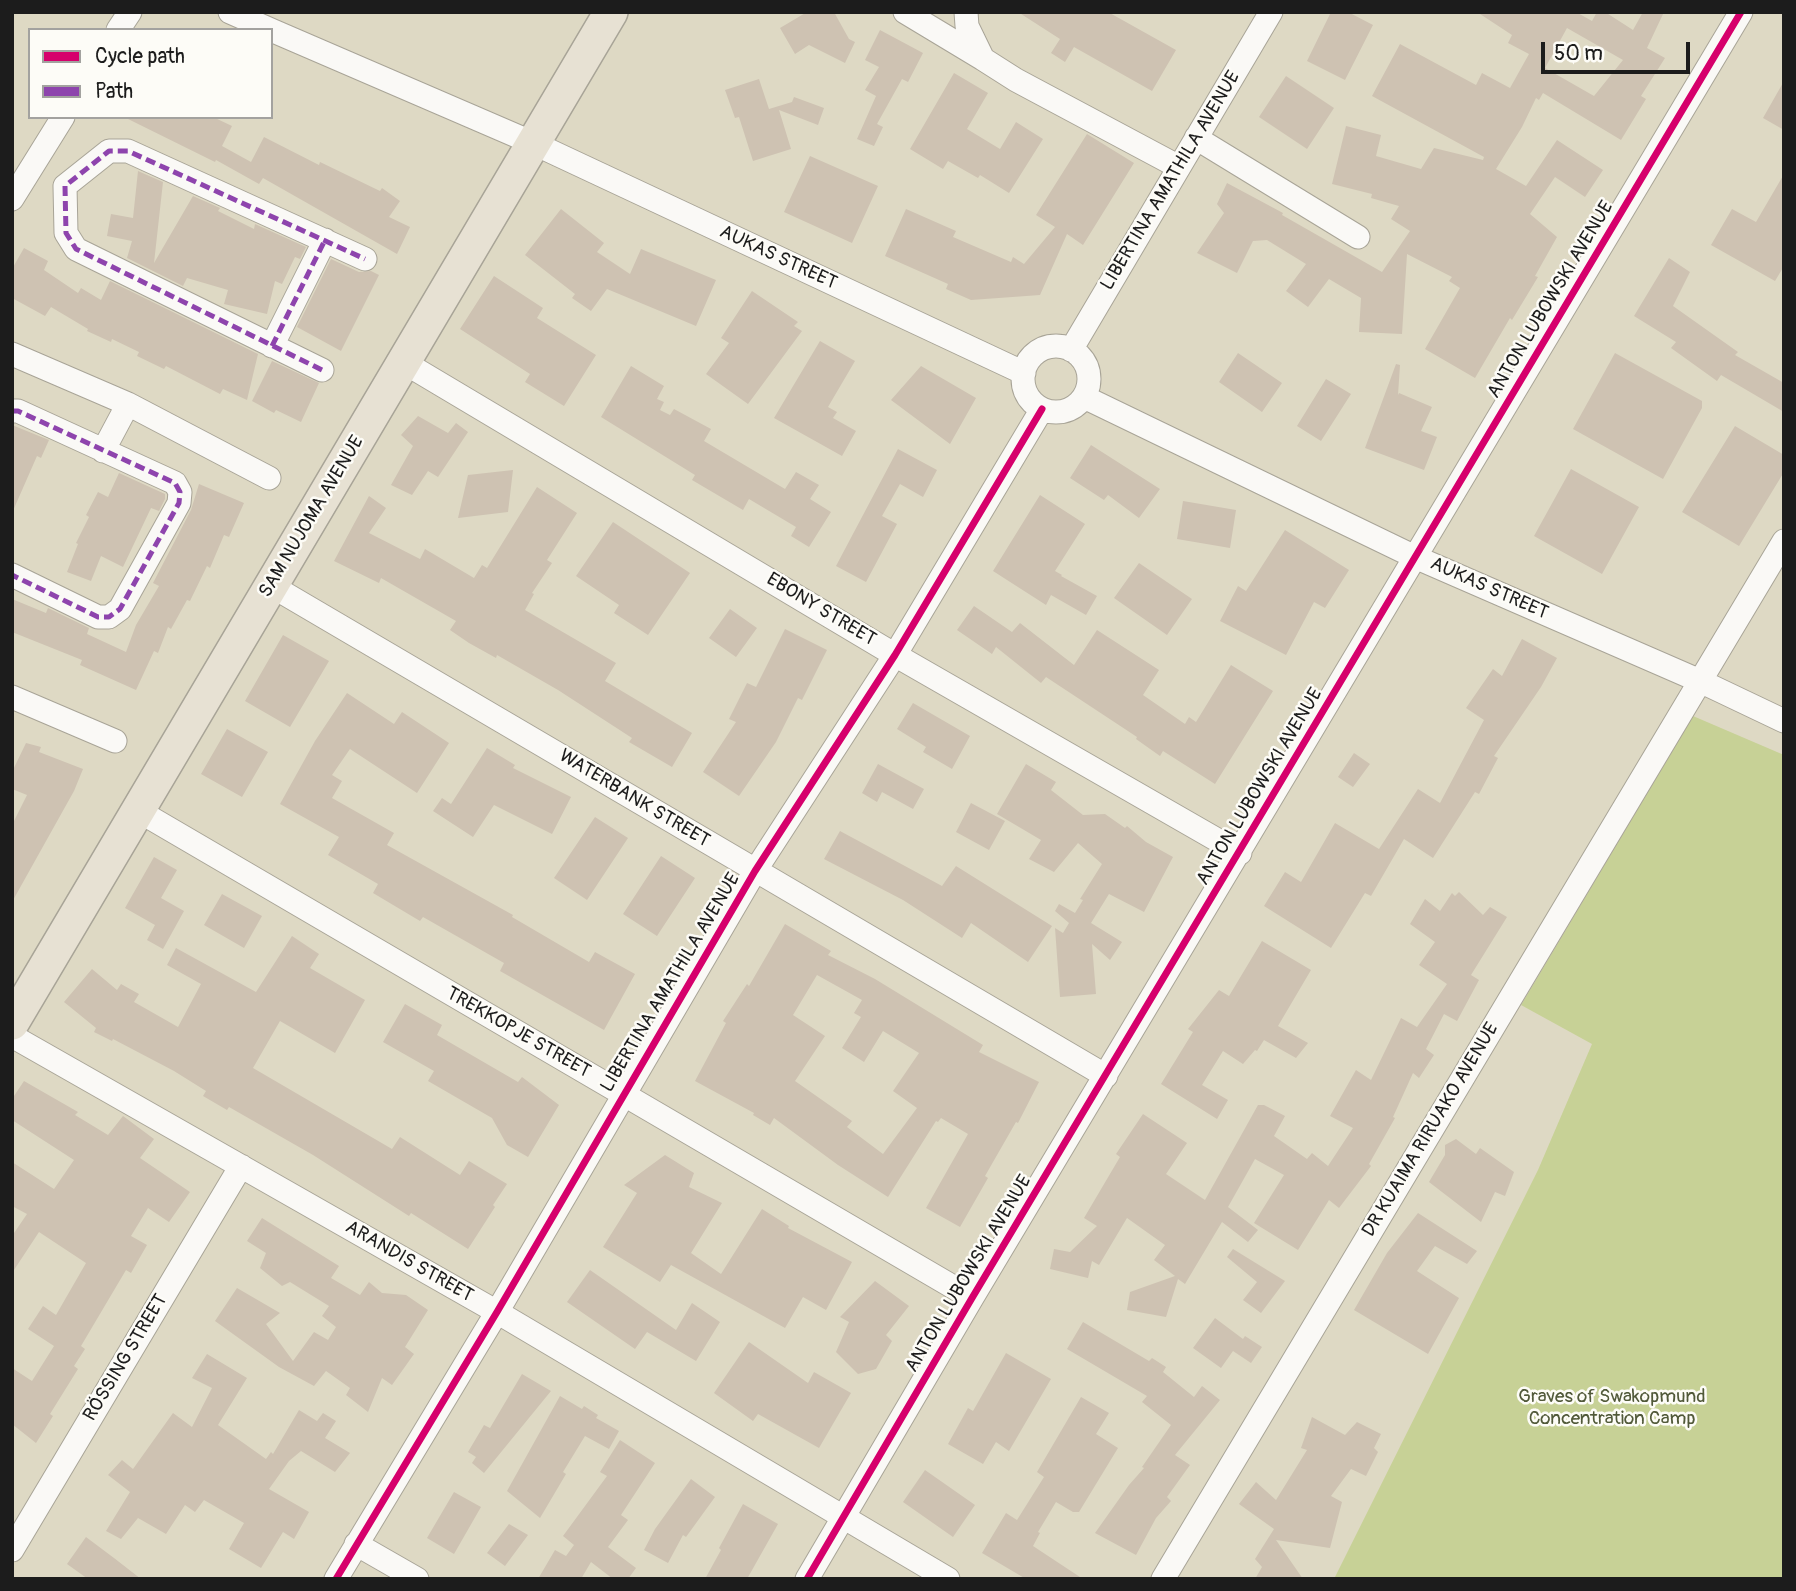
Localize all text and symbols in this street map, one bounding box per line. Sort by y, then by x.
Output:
legend [28,28,273,119]
scale bar [1544,28,1693,72]
text: 50 m [1554,40,1603,67]
text: Cycle path [95,43,185,70]
street label: LIBERTINA AMATHILA AVENUE [1096,67,1246,295]
text: Path [95,78,133,105]
street label: ANTON LUBOWSKI AVENUE [1483,197,1619,403]
street label: AUKAS STREET [716,221,840,295]
street label: SAM NUJOMA AVENUE [255,432,369,602]
street label: AUKAS STREET [1426,553,1552,625]
street label: EBONY STREET [762,568,880,652]
street label: ANTON LUBOWSKI AVENUE [1192,684,1328,890]
street label: WATERBANK STREET [555,745,713,853]
street label: LIBERTINA AMATHILA AVENUE [596,869,746,1097]
street label: TREKKOPJE STREET [442,982,594,1084]
street label: DR KUAIMA RIRUAKO AVENUE [1358,1019,1504,1241]
street label: ANTON LUBOWSKI AVENUE [901,1171,1037,1377]
street label: ARANDIS STREET [341,1216,477,1308]
street label: RÖSSING STREET [79,1290,173,1426]
park label: Graves of Swakopmund Concentration Camp [1518,1386,1706,1430]

